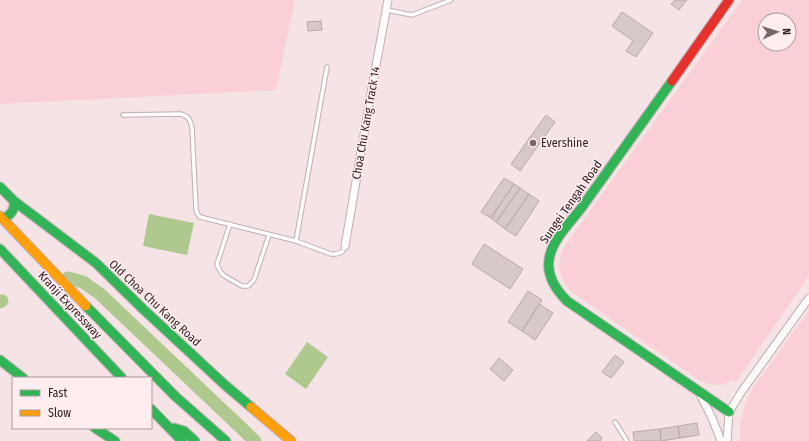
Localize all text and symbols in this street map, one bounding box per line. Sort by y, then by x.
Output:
north arrow [757,12,797,52]
text: N [780,28,793,35]
street label: Choa Chu Kang Track 14 [349,65,383,181]
place label: Evershine [541,136,588,150]
marker: Evershine [528,138,538,148]
street label: Sungei Tengah Road [537,158,605,246]
street label: Old Choa Chu Kang Road [106,257,204,349]
street label: Kranji Expressway [35,268,105,342]
legend [12,377,152,429]
text: Fast [48,386,67,400]
text: Slow [48,406,71,420]

